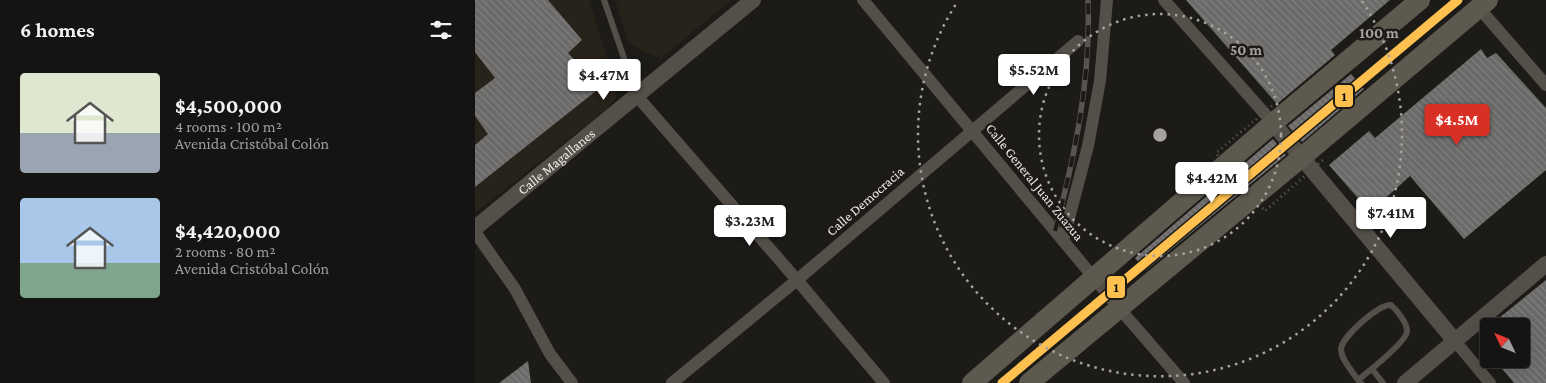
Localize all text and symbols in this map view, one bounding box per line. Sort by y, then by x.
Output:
icon: filters [427,16,455,44]
text: 6 homes [20,18,95,42]
text: 100 m [1359,25,1399,41]
text: 50 m [1230,42,1262,58]
pin: $5.52M [993,54,1075,96]
pin: $4.47M [563,58,645,101]
text: $5.52M [1009,61,1059,78]
text: $4.47M [579,66,629,83]
line badge: 1 [1334,84,1354,108]
text: 1 [1341,88,1347,104]
icon: home [60,93,120,153]
text: $4,500,000 [175,94,282,118]
pin: $4.5M [1422,104,1492,146]
text: $4.5M [1436,111,1478,128]
text: 4 rooms · 100 m² [175,118,282,135]
street label: Calle General Juan Zuazua [983,120,1088,244]
street label: Calle Magallanes [514,125,598,198]
centre of rings [1151,126,1169,144]
text: Avenida Cristóbal Colón [175,135,329,152]
pin: $4.42M [1171,162,1253,204]
street label: Calle Democracia [823,163,907,239]
text: $4.42M [1186,169,1238,186]
pin: $7.41M [1350,196,1432,239]
pin: $3.23M [709,204,791,247]
text: $7.41M [1367,204,1415,221]
text: $3.23M [725,212,775,229]
icon: home [60,218,120,278]
text: $4,420,000 [175,219,280,243]
text: 2 rooms · 80 m² [175,243,276,260]
text: Avenida Cristóbal Colón [175,260,329,277]
line badge: 1 [1106,275,1126,299]
text: 1 [1113,279,1119,295]
north arrow [1480,318,1530,368]
map controls [1480,318,1530,368]

